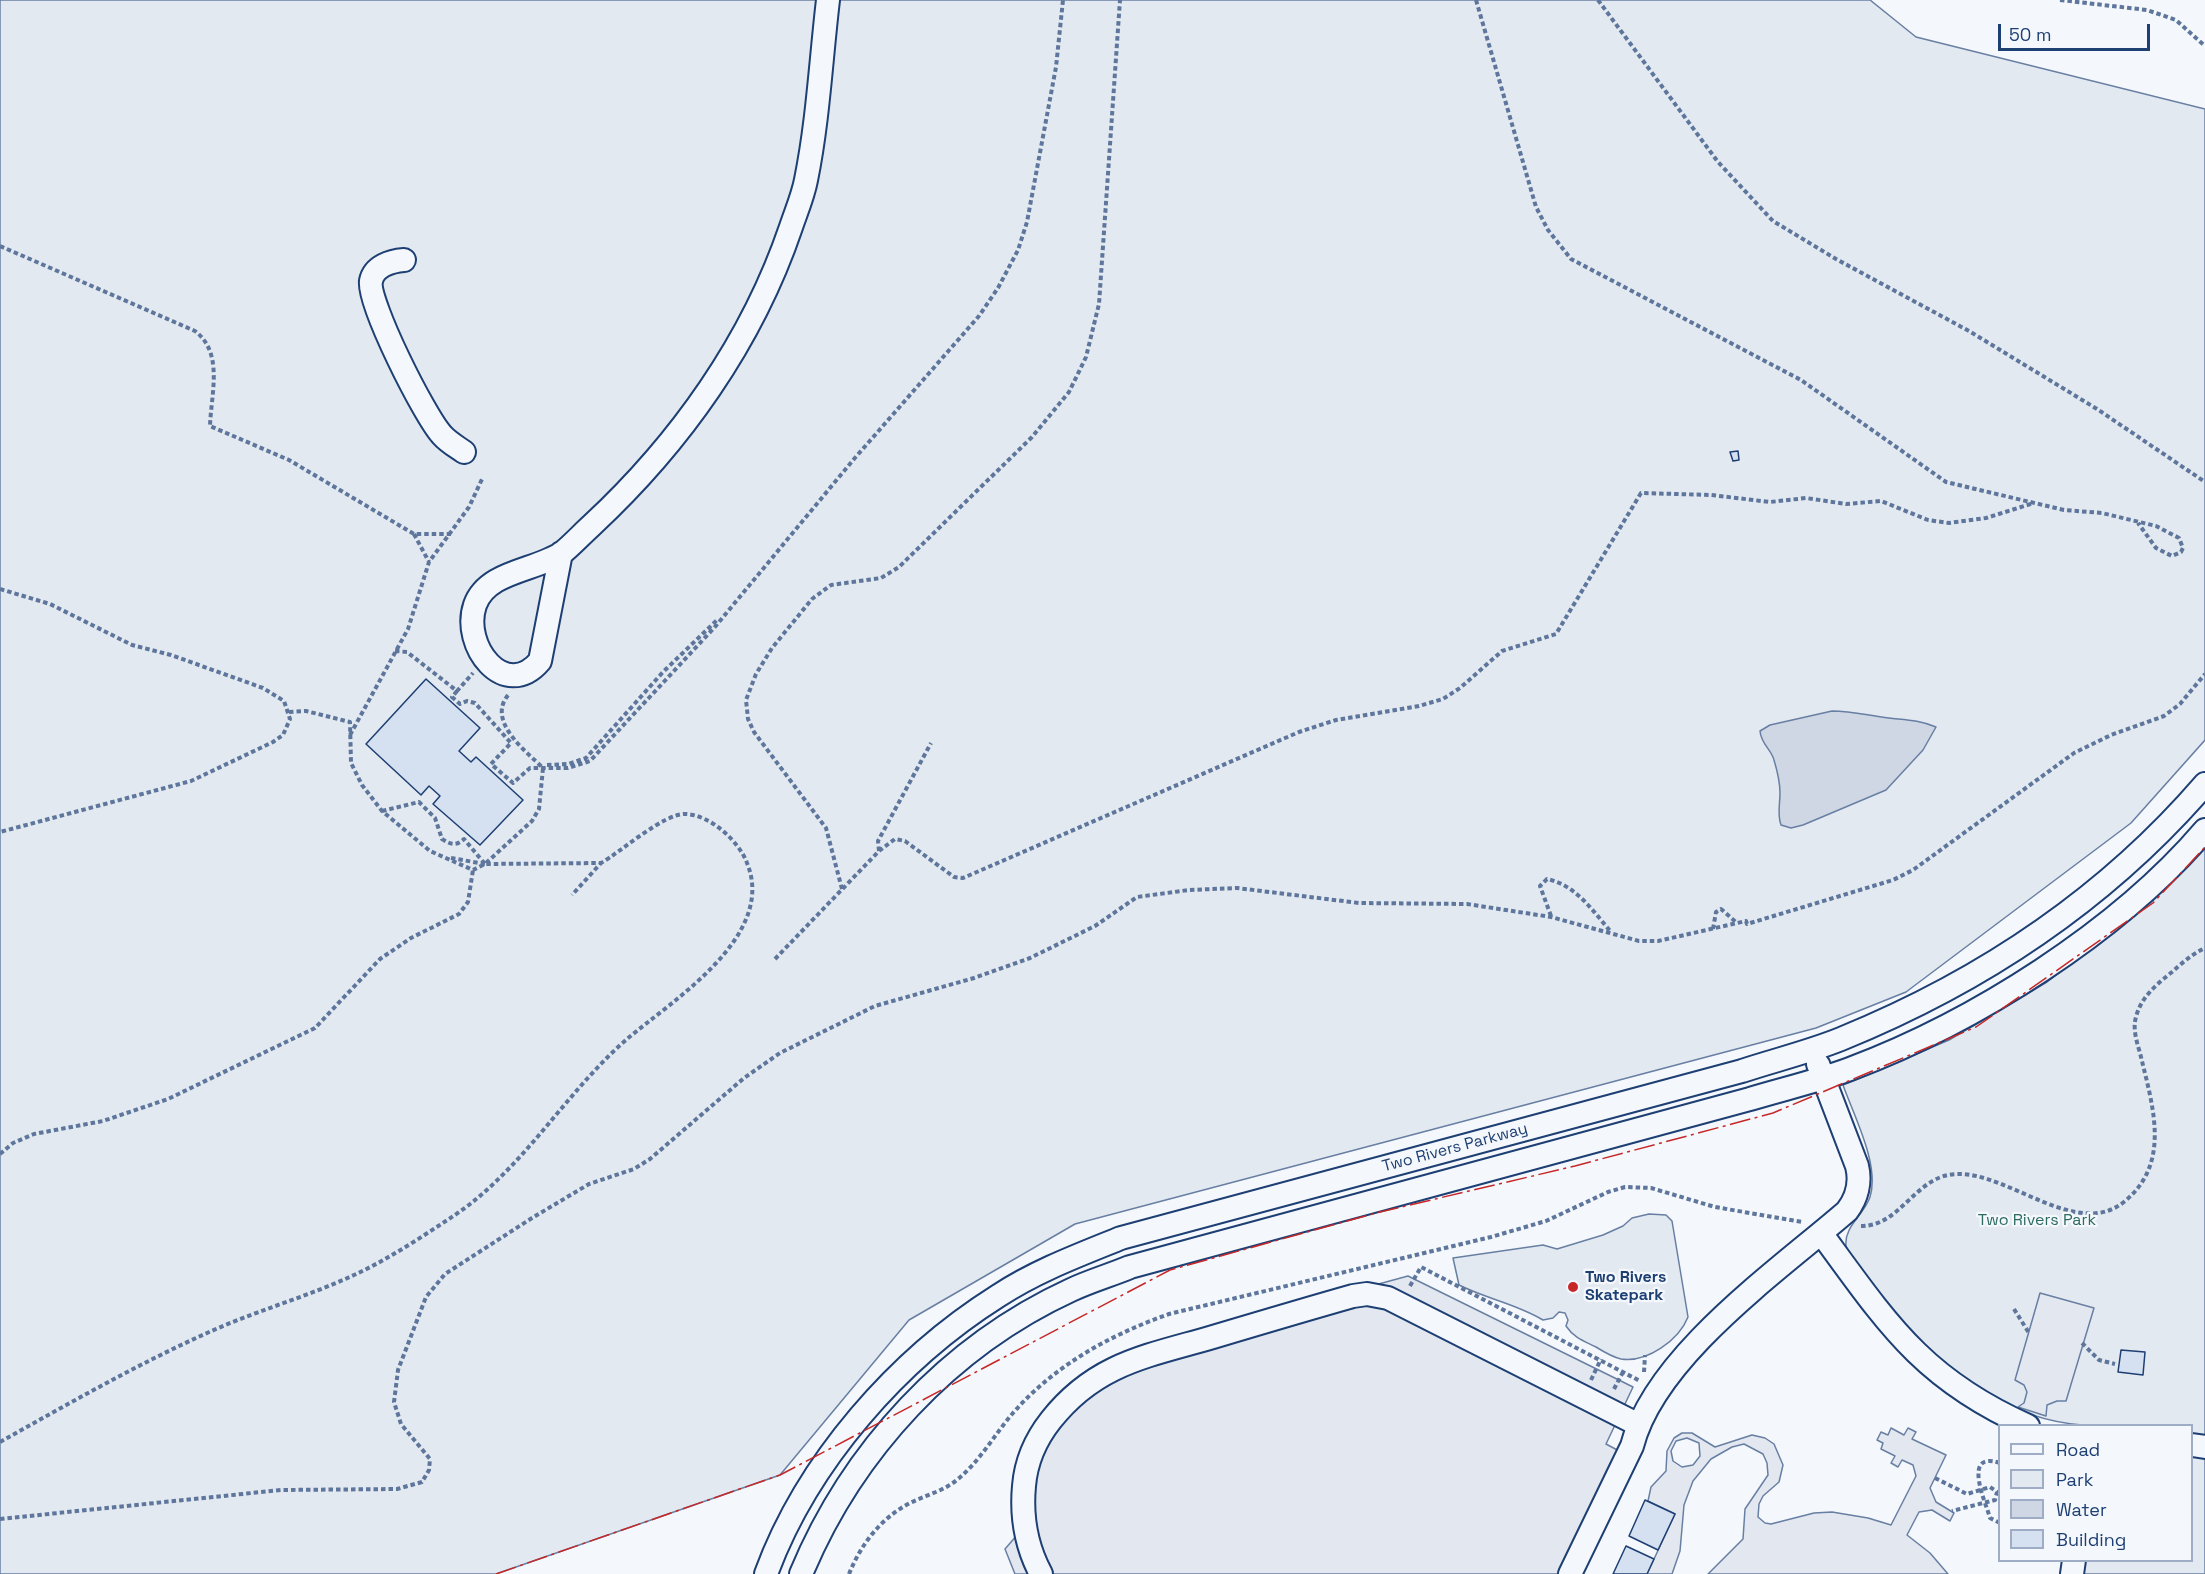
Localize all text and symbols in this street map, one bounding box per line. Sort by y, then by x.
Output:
scale bar [2001,12,2152,50]
text: 50 m [2009,23,2051,46]
street label: Two Rivers Parkway [1380,1119,1530,1177]
park label: Two Rivers Park [1978,1211,2096,1231]
place label: Two Rivers Skatepark [1585,1268,1666,1306]
marker: Two Rivers Skatepark [1566,1280,1580,1294]
legend [1998,1424,2193,1562]
text: Road [2056,1438,2100,1461]
text: Park [2056,1468,2093,1491]
text: Water [2056,1498,2107,1521]
text: Building [2056,1528,2126,1551]

